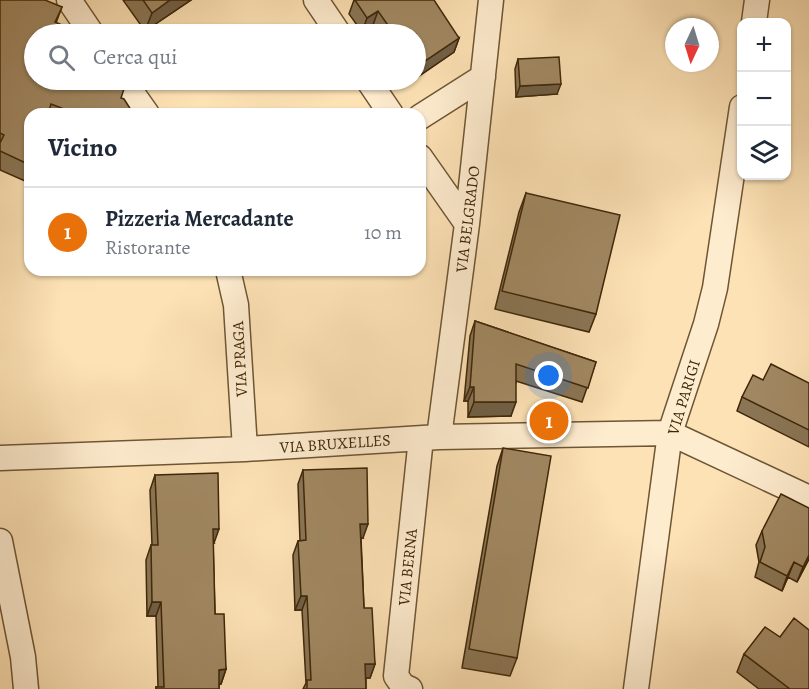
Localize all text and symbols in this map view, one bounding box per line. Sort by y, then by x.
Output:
north arrow [665,18,719,72]
map controls [737,18,791,180]
button: + [737,18,791,72]
search box [24,24,426,90]
icon: search [45,41,78,74]
text: Cerca qui [93,42,178,72]
button: − [737,72,791,126]
button: layers [737,126,791,180]
text: Vicino [48,130,117,165]
street label: VIA BELGRADO [450,165,485,275]
text: Pizzeria Mercadante [105,204,294,234]
text: 1 [64,219,71,246]
text: 10 m [364,219,402,246]
text: Ristorante [105,234,191,261]
street label: VIA PRAGA [227,320,253,398]
street label: VIA PARIGI [662,357,706,439]
your location [534,361,563,390]
pin: 1 [530,398,568,444]
street label: VIA BRUXELLES [278,429,391,459]
street label: VIA BERNA [393,527,423,608]

